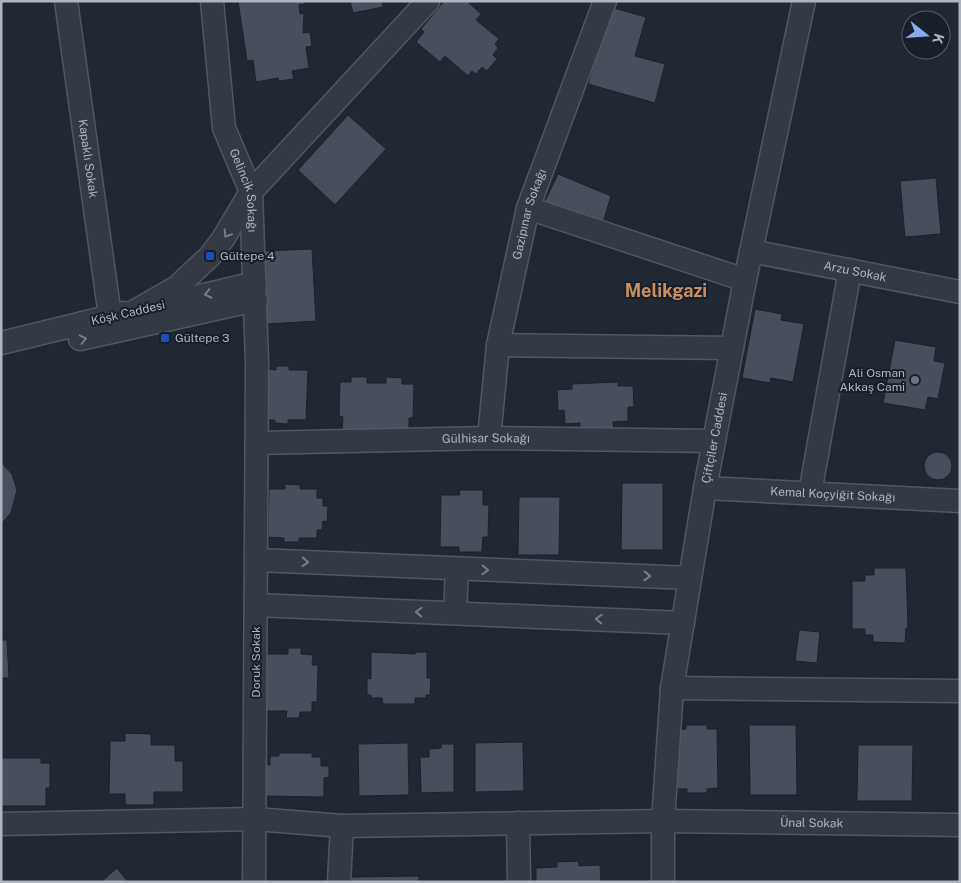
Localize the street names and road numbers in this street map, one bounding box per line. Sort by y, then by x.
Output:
street label: Kapaklı Sokak [76,118,100,199]
street label: Gelincik Sokağı [226,146,259,233]
street label: Gazipınar Sokağı [510,167,549,261]
street label: Arzu Sokak [822,258,888,284]
street label: Köşk Caddesi [90,298,166,328]
street label: Çiftçiler Caddesi [699,391,730,485]
street label: Gülhisar Sokağı [442,431,530,446]
street label: Kemal Koçyiğit Sokağı [770,484,896,505]
street label: Doruk Sokak [249,626,263,698]
street label: Ünal Sokak [780,816,844,830]

